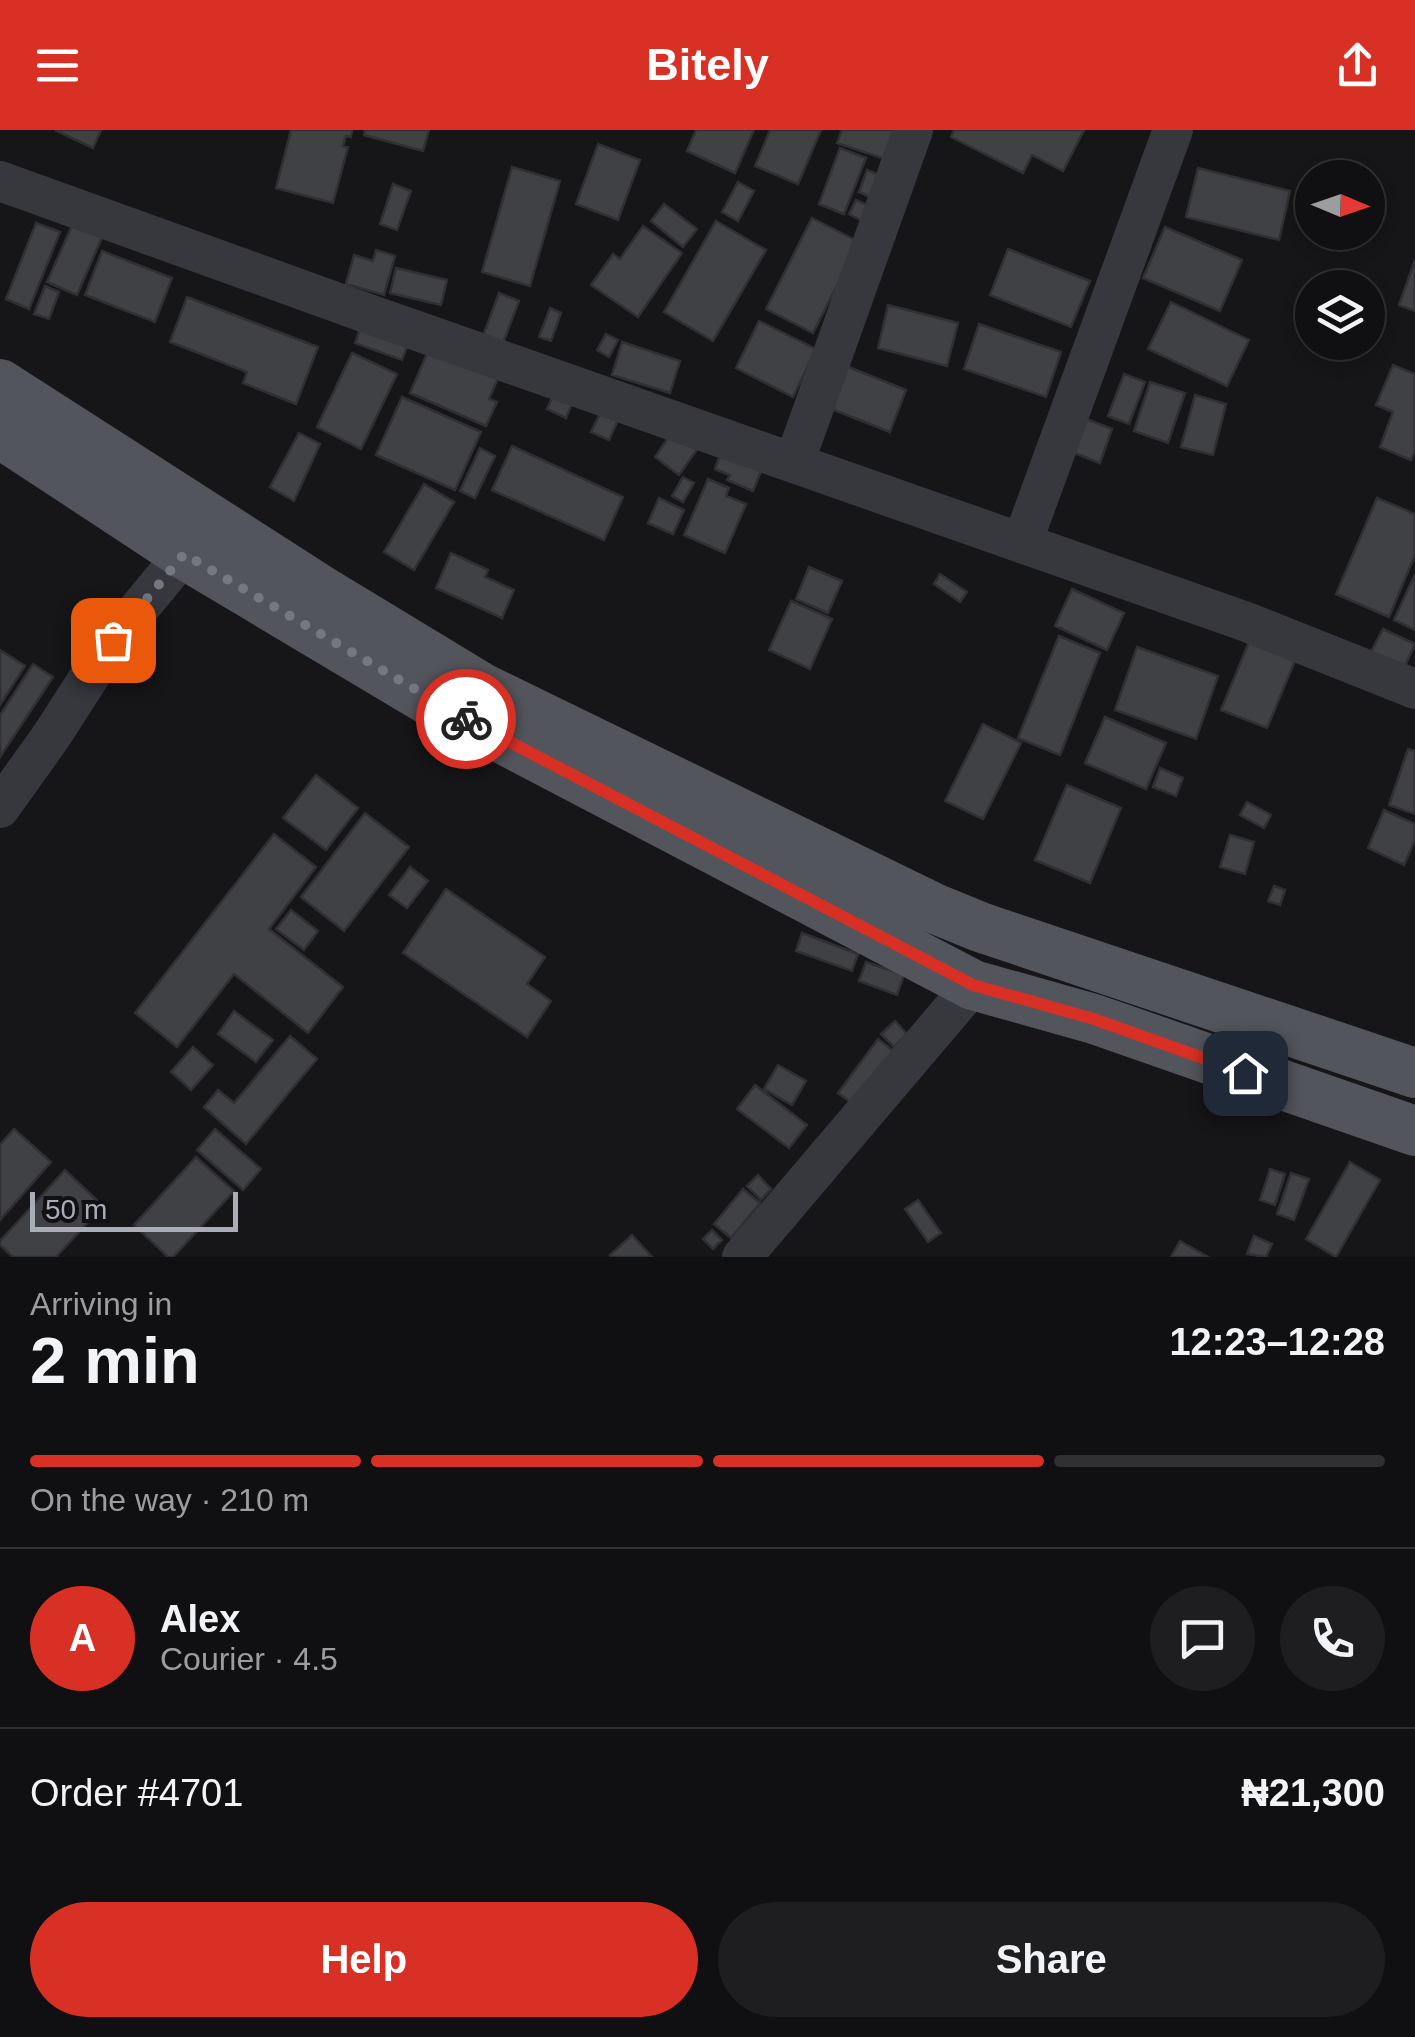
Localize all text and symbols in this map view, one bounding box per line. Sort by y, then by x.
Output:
icon: menu [30,38,85,93]
icon: share [1330,38,1385,93]
text: Bitely [646,39,769,90]
north arrow [1295,160,1385,250]
map controls [1295,160,1385,360]
button: layers [1295,270,1385,360]
pin [71,598,156,683]
icon: bag [86,613,141,668]
courier [416,669,516,769]
icon: bike [439,692,494,747]
pin [1203,1031,1288,1116]
icon: home [1218,1046,1273,1101]
scale bar [30,1187,238,1232]
text: 50 m [45,1194,107,1225]
text: Arriving in [30,1286,172,1322]
text: 12:23–12:28 [1169,1321,1385,1363]
text: 2 min [30,1324,200,1397]
text: On the way · 210 m [30,1482,309,1518]
button: chat [1150,1586,1255,1691]
button: phone [1280,1586,1385,1691]
text: Alex [160,1598,240,1640]
text: A [69,1617,96,1659]
text: Courier · 4.5 [160,1641,338,1677]
text: Order #4701 [30,1772,243,1814]
text: ₦21,300 [1241,1772,1385,1814]
button: Help [30,1902,698,2017]
button: Share [718,1902,1385,2017]

